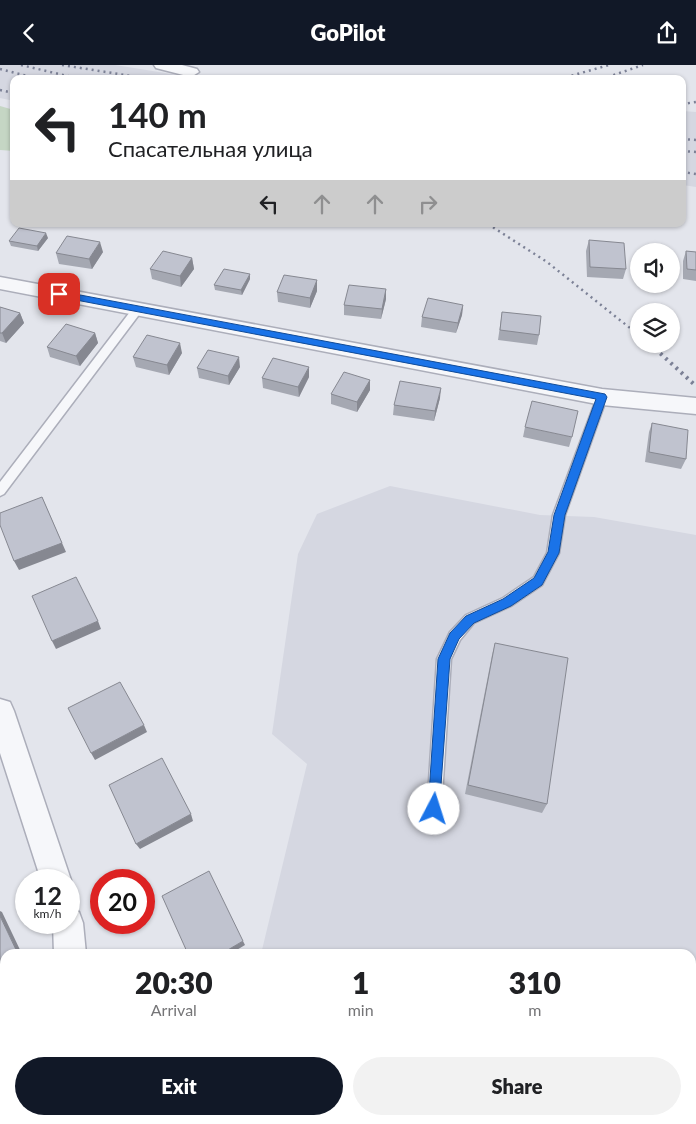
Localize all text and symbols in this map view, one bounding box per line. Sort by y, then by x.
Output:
icon: back [15,19,43,47]
text: GoPilot [311,19,385,46]
icon: share [653,19,681,47]
text: 140 m [108,93,207,135]
icon: left [25,95,90,160]
text: Спасательная улица [108,135,313,162]
icon: left [255,190,283,218]
icon: ahead [308,190,336,218]
icon: ahead [361,190,389,218]
icon: right [414,190,442,218]
map controls [630,243,680,353]
button: sound [630,243,680,293]
pin [38,273,80,315]
icon: arrive [45,280,73,308]
button: layers [630,303,680,353]
position arrow [407,782,459,834]
speed limit sign: 20 [90,869,155,934]
text: 12 [33,880,62,910]
text: km/h [33,906,62,921]
text: 20:30 [135,964,213,1000]
text: 1 [352,964,369,1000]
text: 310 [509,964,561,1000]
text: Arrival [151,1000,197,1019]
text: min [348,1000,374,1019]
text: m [528,1000,541,1019]
button: Exit [15,1057,343,1115]
button: Share [353,1057,681,1115]

